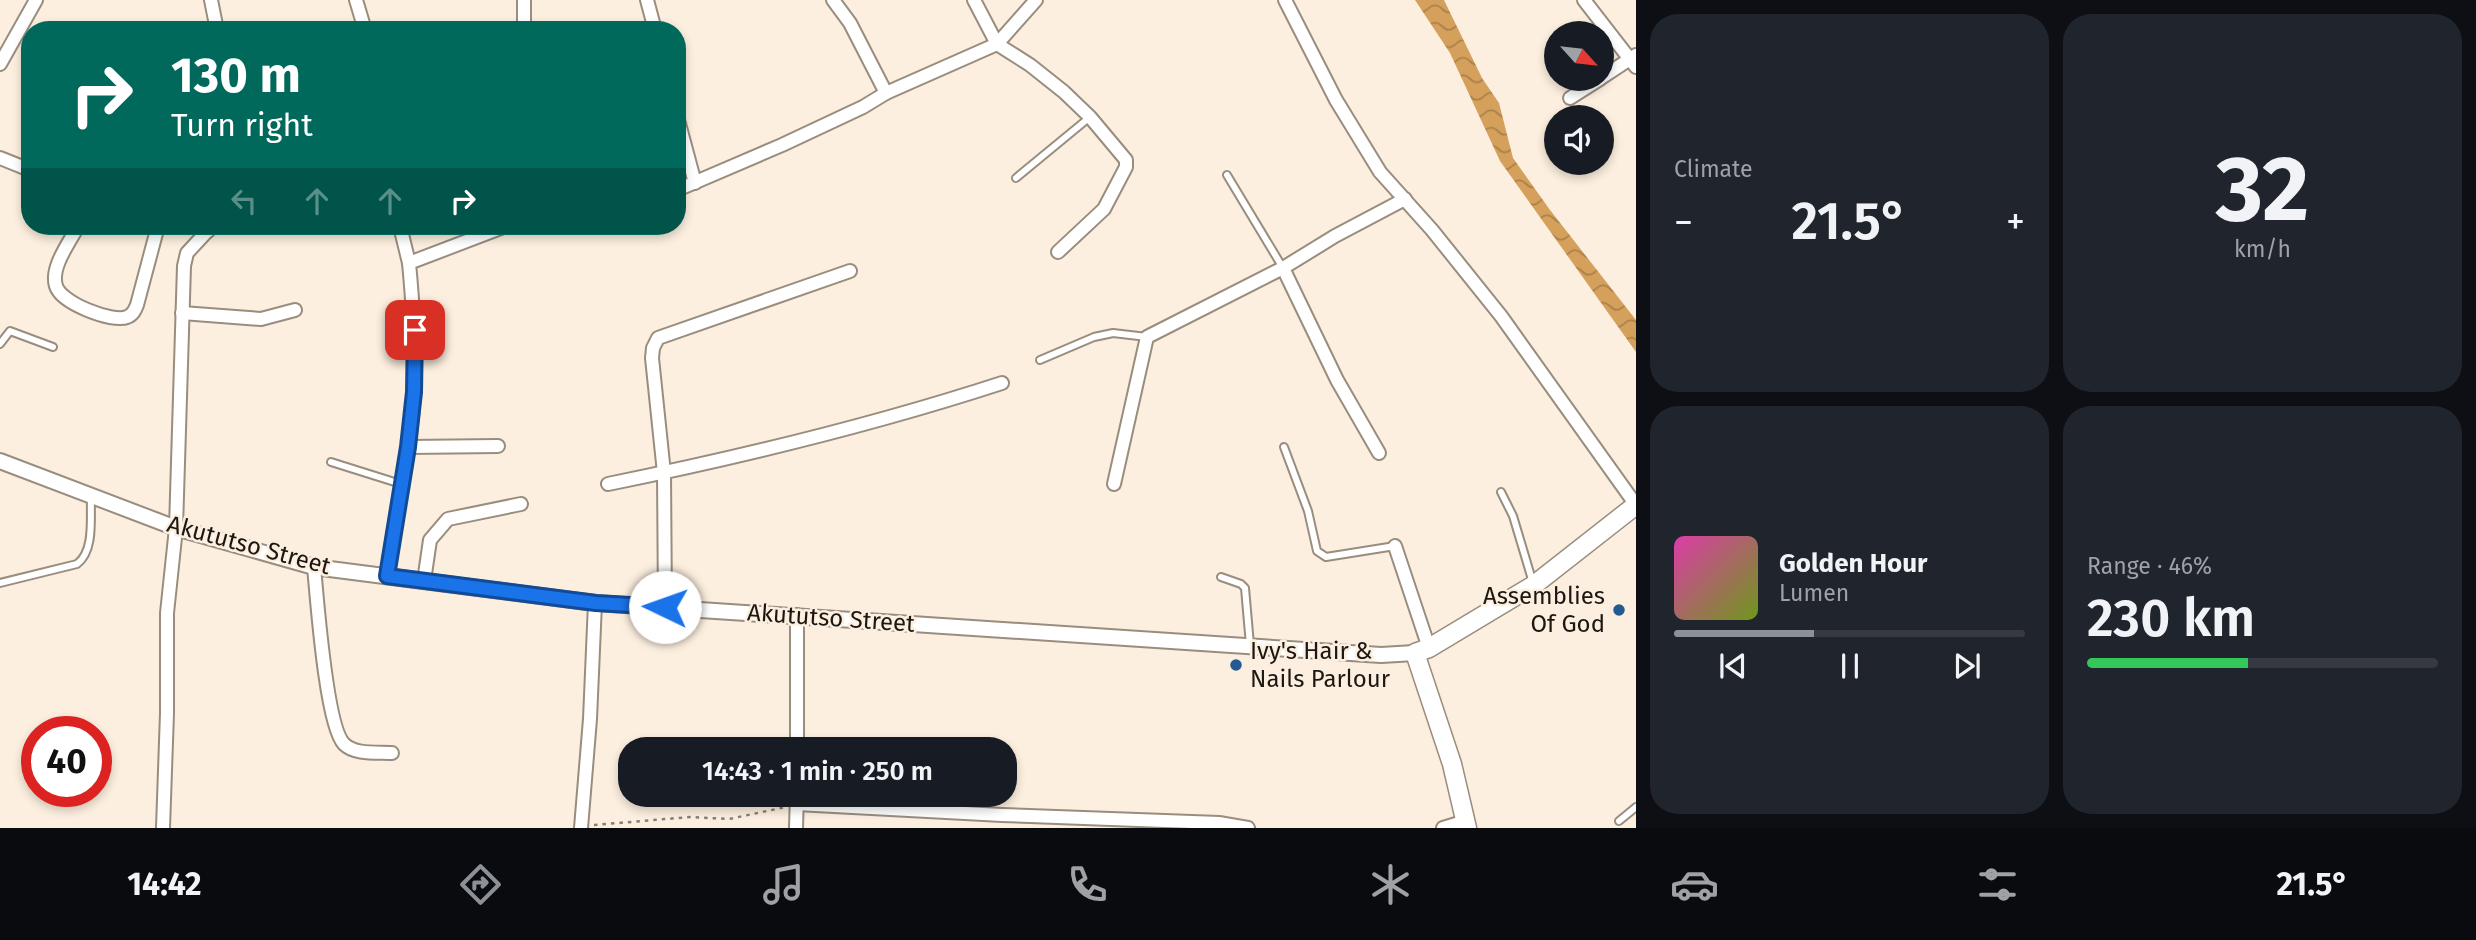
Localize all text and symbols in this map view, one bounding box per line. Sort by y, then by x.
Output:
north arrow [1544,21,1614,91]
map controls [1544,21,1614,175]
text: 130 m [171,46,301,105]
icon: right [56,49,147,140]
button: sound [1544,105,1614,175]
text: Turn right [171,106,313,144]
text: 32 [2216,135,2309,244]
text: Climate [1674,155,1753,183]
icon: left [225,182,263,220]
icon: ahead [298,182,336,220]
icon: ahead [371,182,409,220]
icon: right [444,182,482,220]
text: 21.5° [1791,190,1908,253]
text: − [1674,199,1693,245]
text: + [2006,199,2025,245]
text: km/h [2234,235,2291,263]
pin [385,300,445,360]
icon: arrive [396,311,434,349]
street label: Akututso Street [164,510,334,580]
text: Golden Hour [1779,548,1927,579]
text: Range · 46% [2087,552,2212,580]
position arrow [628,570,702,644]
text: Lumen [1779,579,1849,607]
place label: Assemblies Of God [1483,582,1605,638]
text: 230 km [2087,587,2255,650]
street label: Akututso Street [746,598,916,638]
marker: Assemblies Of God [1611,602,1627,618]
place label: Ivy's Hair & Nails Parlour [1250,637,1391,693]
icon: previous [1714,647,1752,685]
icon: pause [1831,647,1869,685]
icon: next [1948,647,1986,685]
marker: Ivy's Hair & Nails Parlour [1228,657,1244,673]
speed limit sign: 40 [21,716,112,807]
text: 14:43 · 1 min · 250 m [702,756,933,787]
icon: directions [456,860,505,909]
icon: music [759,860,808,909]
icon: phone [1063,860,1112,909]
icon: climate [1366,860,1415,909]
icon: car [1670,860,1719,909]
icon: filters [1973,860,2022,909]
text: 14:42 [127,865,202,903]
text: 21.5° [2276,865,2349,903]

